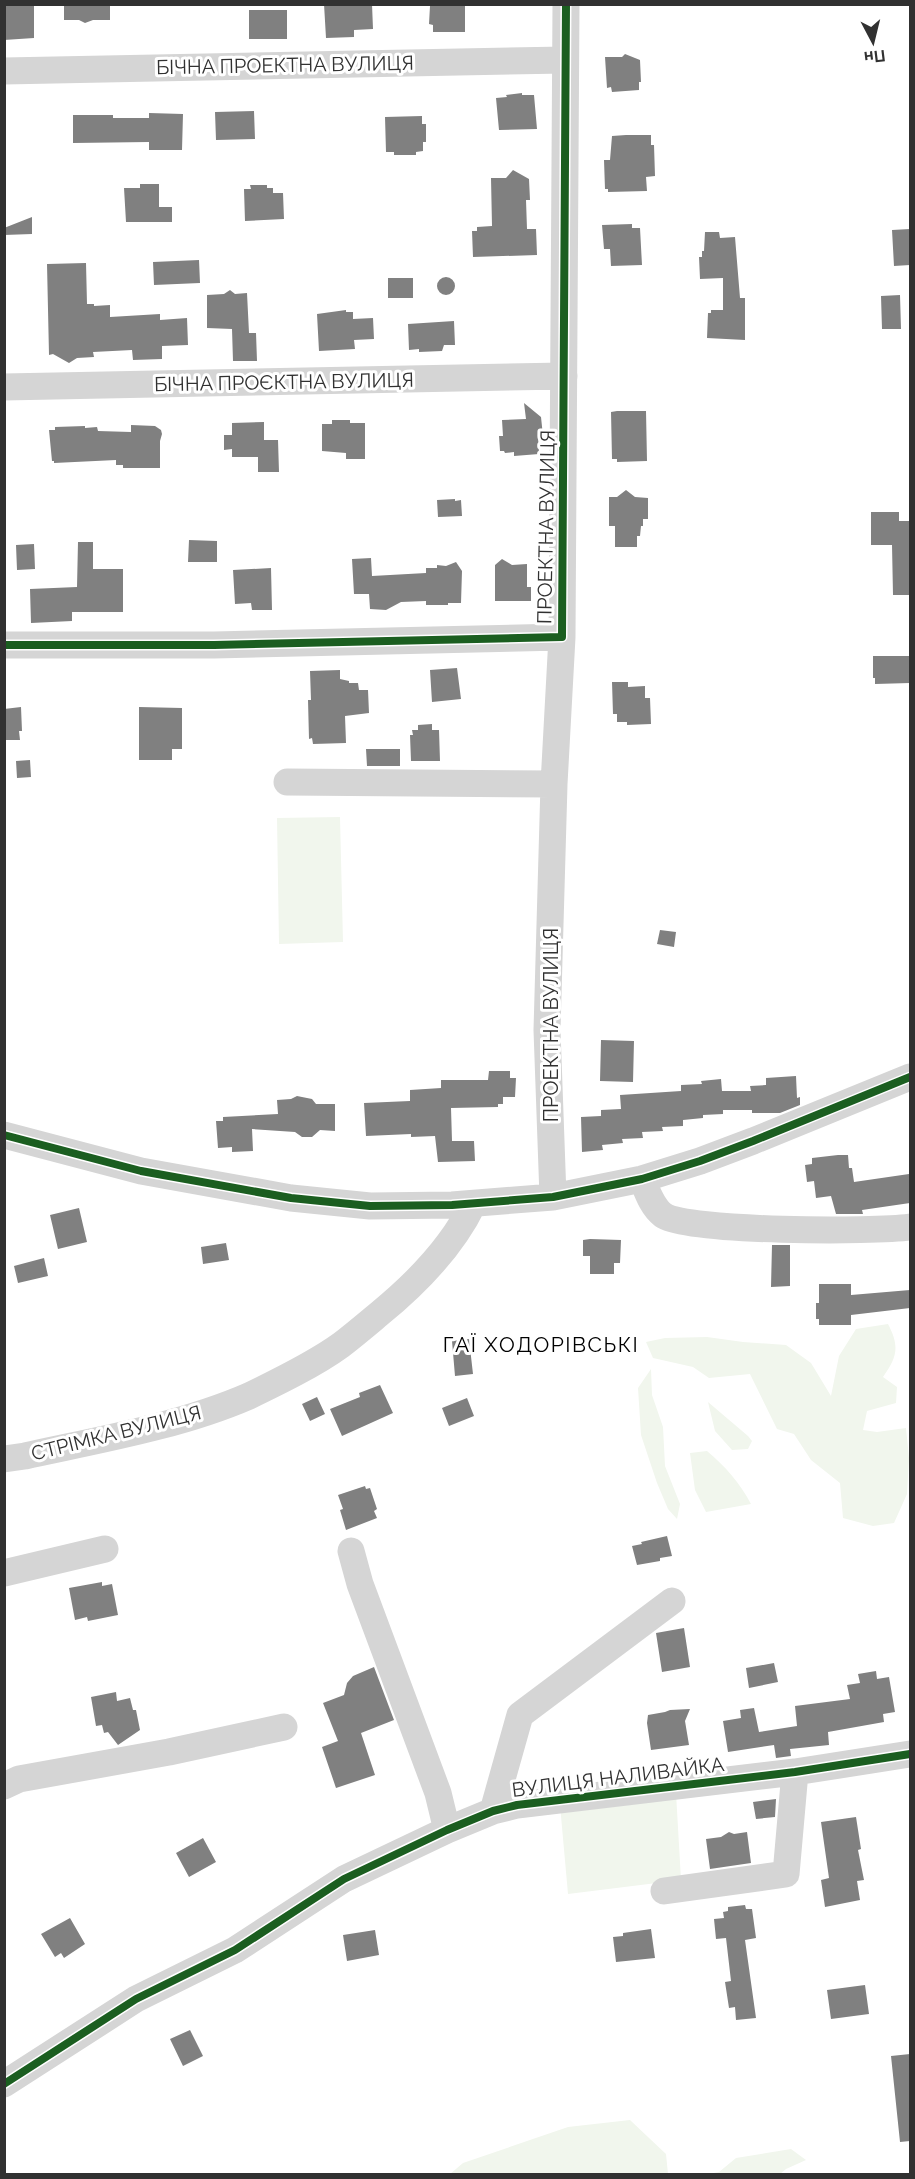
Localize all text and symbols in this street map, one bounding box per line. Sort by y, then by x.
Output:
north arrow [843,12,903,72]
text: Пн [863,46,886,67]
street label: БІЧНА ПРОЕКТНА ВУЛИЦЯ [156,51,414,79]
street label: БІЧНА ПРОЄКТНА ВУЛИЦЯ [154,368,414,396]
street label: ПРОЕКТНА ВУЛИЦЯ [532,430,560,624]
street label: ПРОЕКТНА ВУЛИЦЯ [539,928,563,1122]
district label: ГАЇ ХОДОРІВСЬКІ [443,1332,639,1357]
street label: СТРІМКА ВУЛИЦЯ [29,1400,203,1466]
street label: ВУЛИЦЯ НАЛИВАЙКА [510,1752,726,1802]

